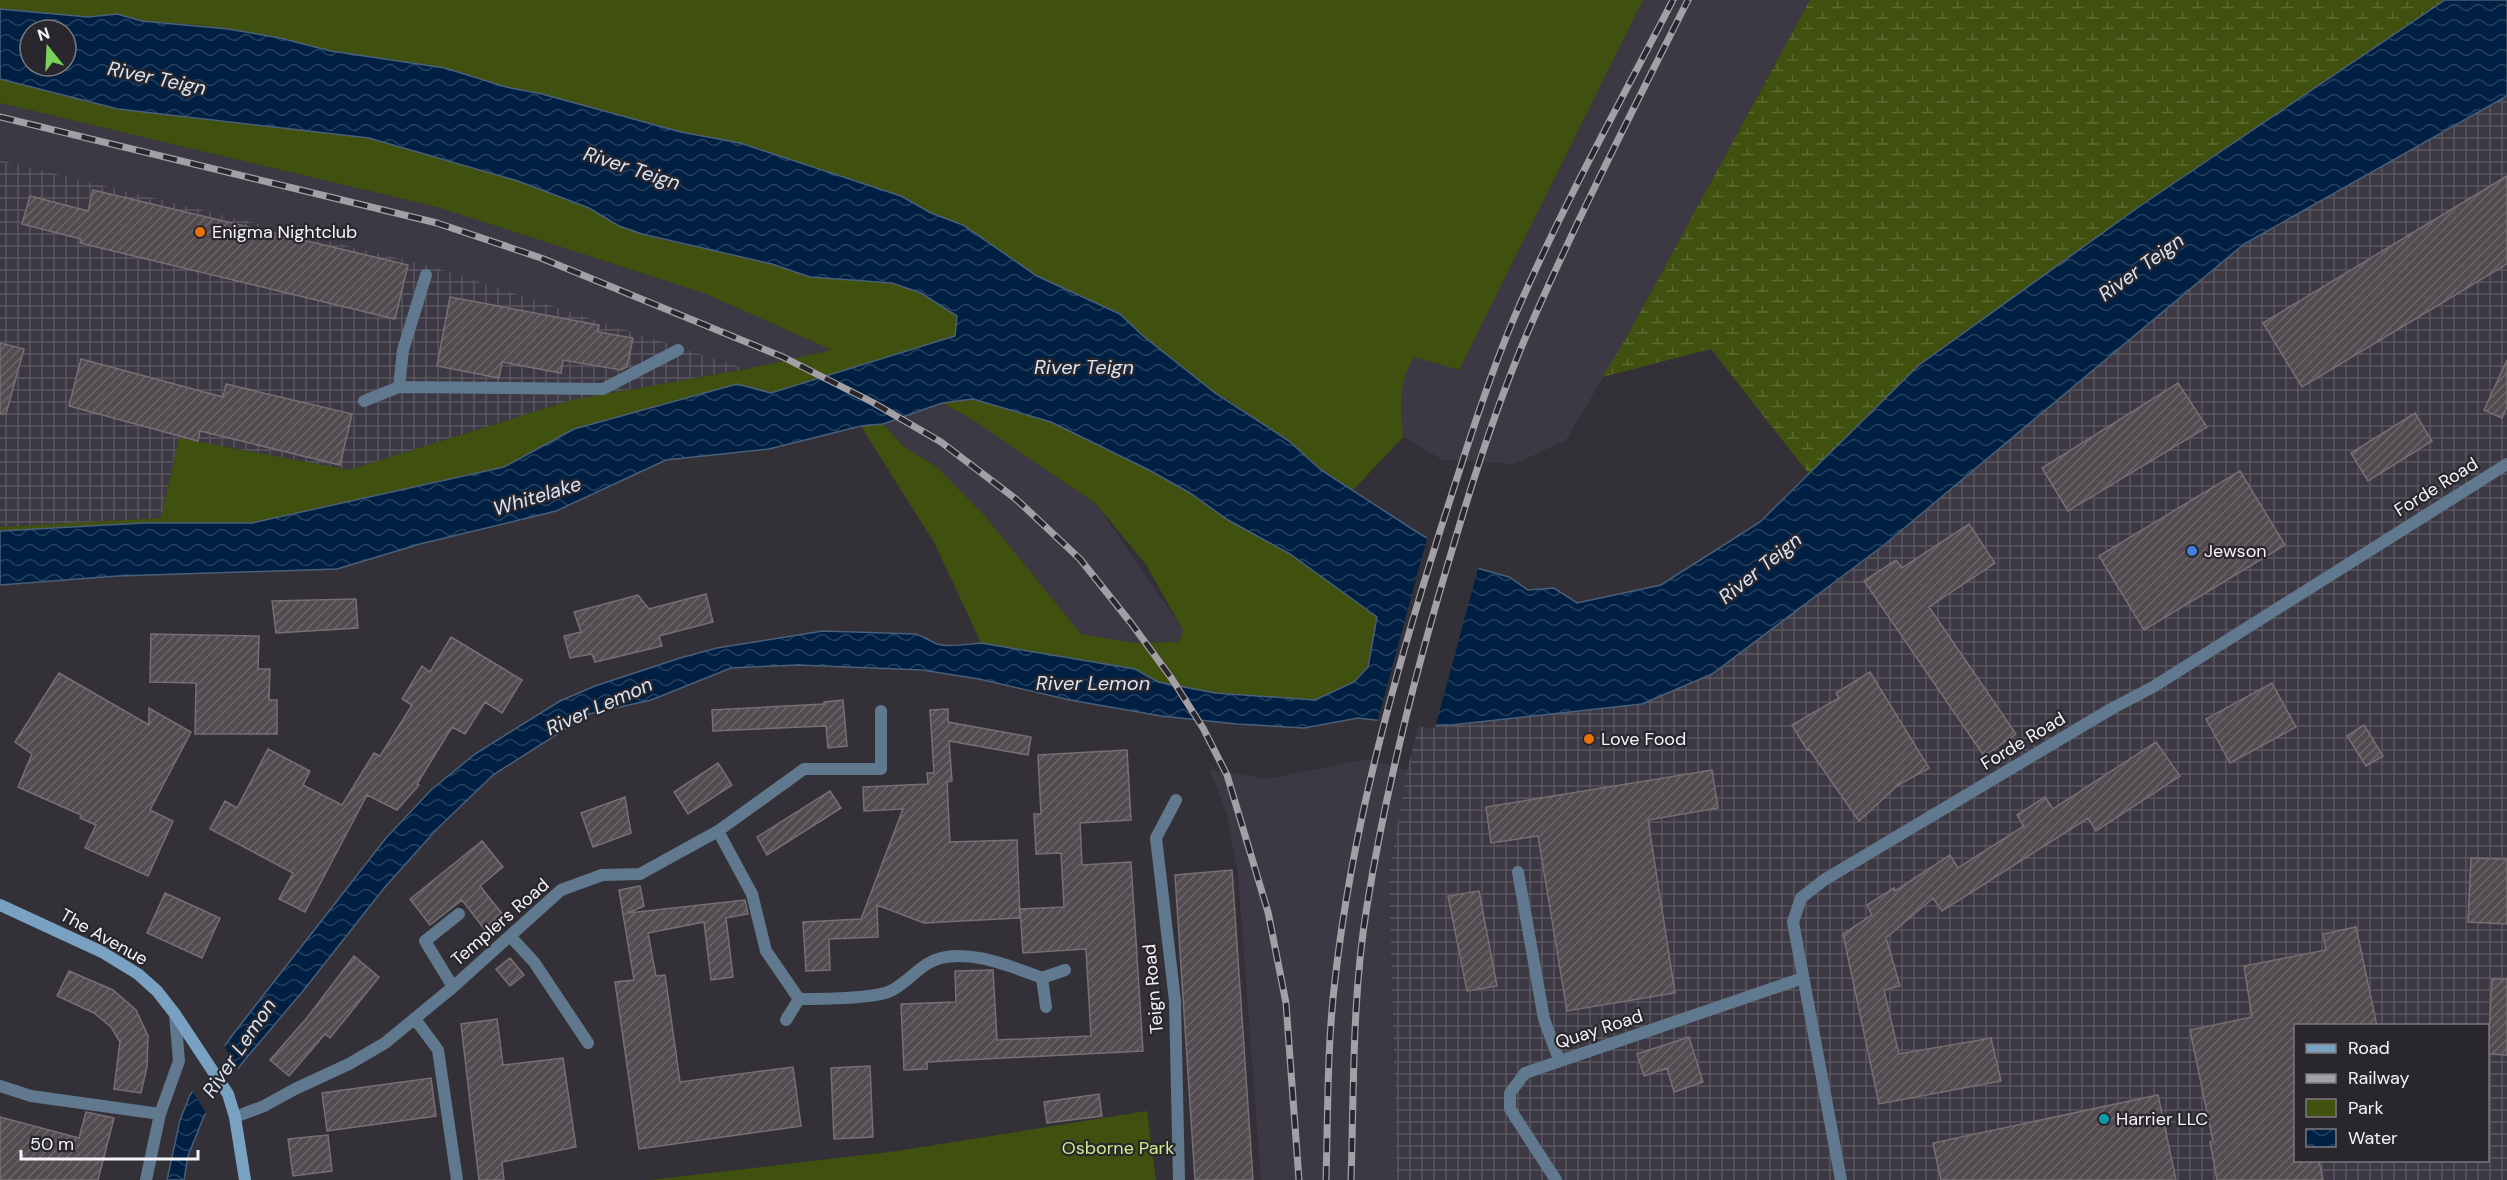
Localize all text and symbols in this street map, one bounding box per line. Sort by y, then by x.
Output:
north arrow [18,18,78,78]
text: N [35,22,52,46]
water label: River Teign [105,55,209,101]
water label: River Teign [580,140,684,196]
place label: Enigma Nightclub [212,220,357,244]
marker: Enigma Nightclub [193,225,207,239]
water label: River Teign [2093,227,2189,307]
water label: River Teign [1034,354,1134,380]
street label: Forde Road [2390,452,2482,522]
water label: Whitelake [490,470,584,522]
water label: River Teign [1713,526,1807,610]
place label: Jewson [2204,539,2267,563]
marker: Jewson [2185,544,2199,558]
water label: River Lemon [1036,670,1150,696]
water label: River Lemon [542,671,656,741]
street label: Forde Road [1976,706,2070,776]
place label: Love Food [1601,727,1686,751]
marker: Love Food [1582,732,1596,746]
street label: Templers Road [446,873,554,971]
street label: The Avenue [56,903,152,971]
street label: Teign Road [1137,943,1169,1035]
water label: River Lemon [196,993,282,1103]
street label: Quay Road [1552,1004,1646,1054]
legend [2294,1024,2489,1162]
text: Road [2348,1036,2390,1060]
text: Railway [2348,1066,2410,1090]
text: Park [2348,1096,2384,1120]
place label: Harrier LLC [2116,1107,2208,1131]
marker: Harrier LLC [2097,1112,2111,1126]
scale bar [21,1123,198,1161]
text: Water [2348,1126,2398,1150]
text: 50 m [30,1132,74,1156]
park label: Osborne Park [1062,1136,1174,1160]

